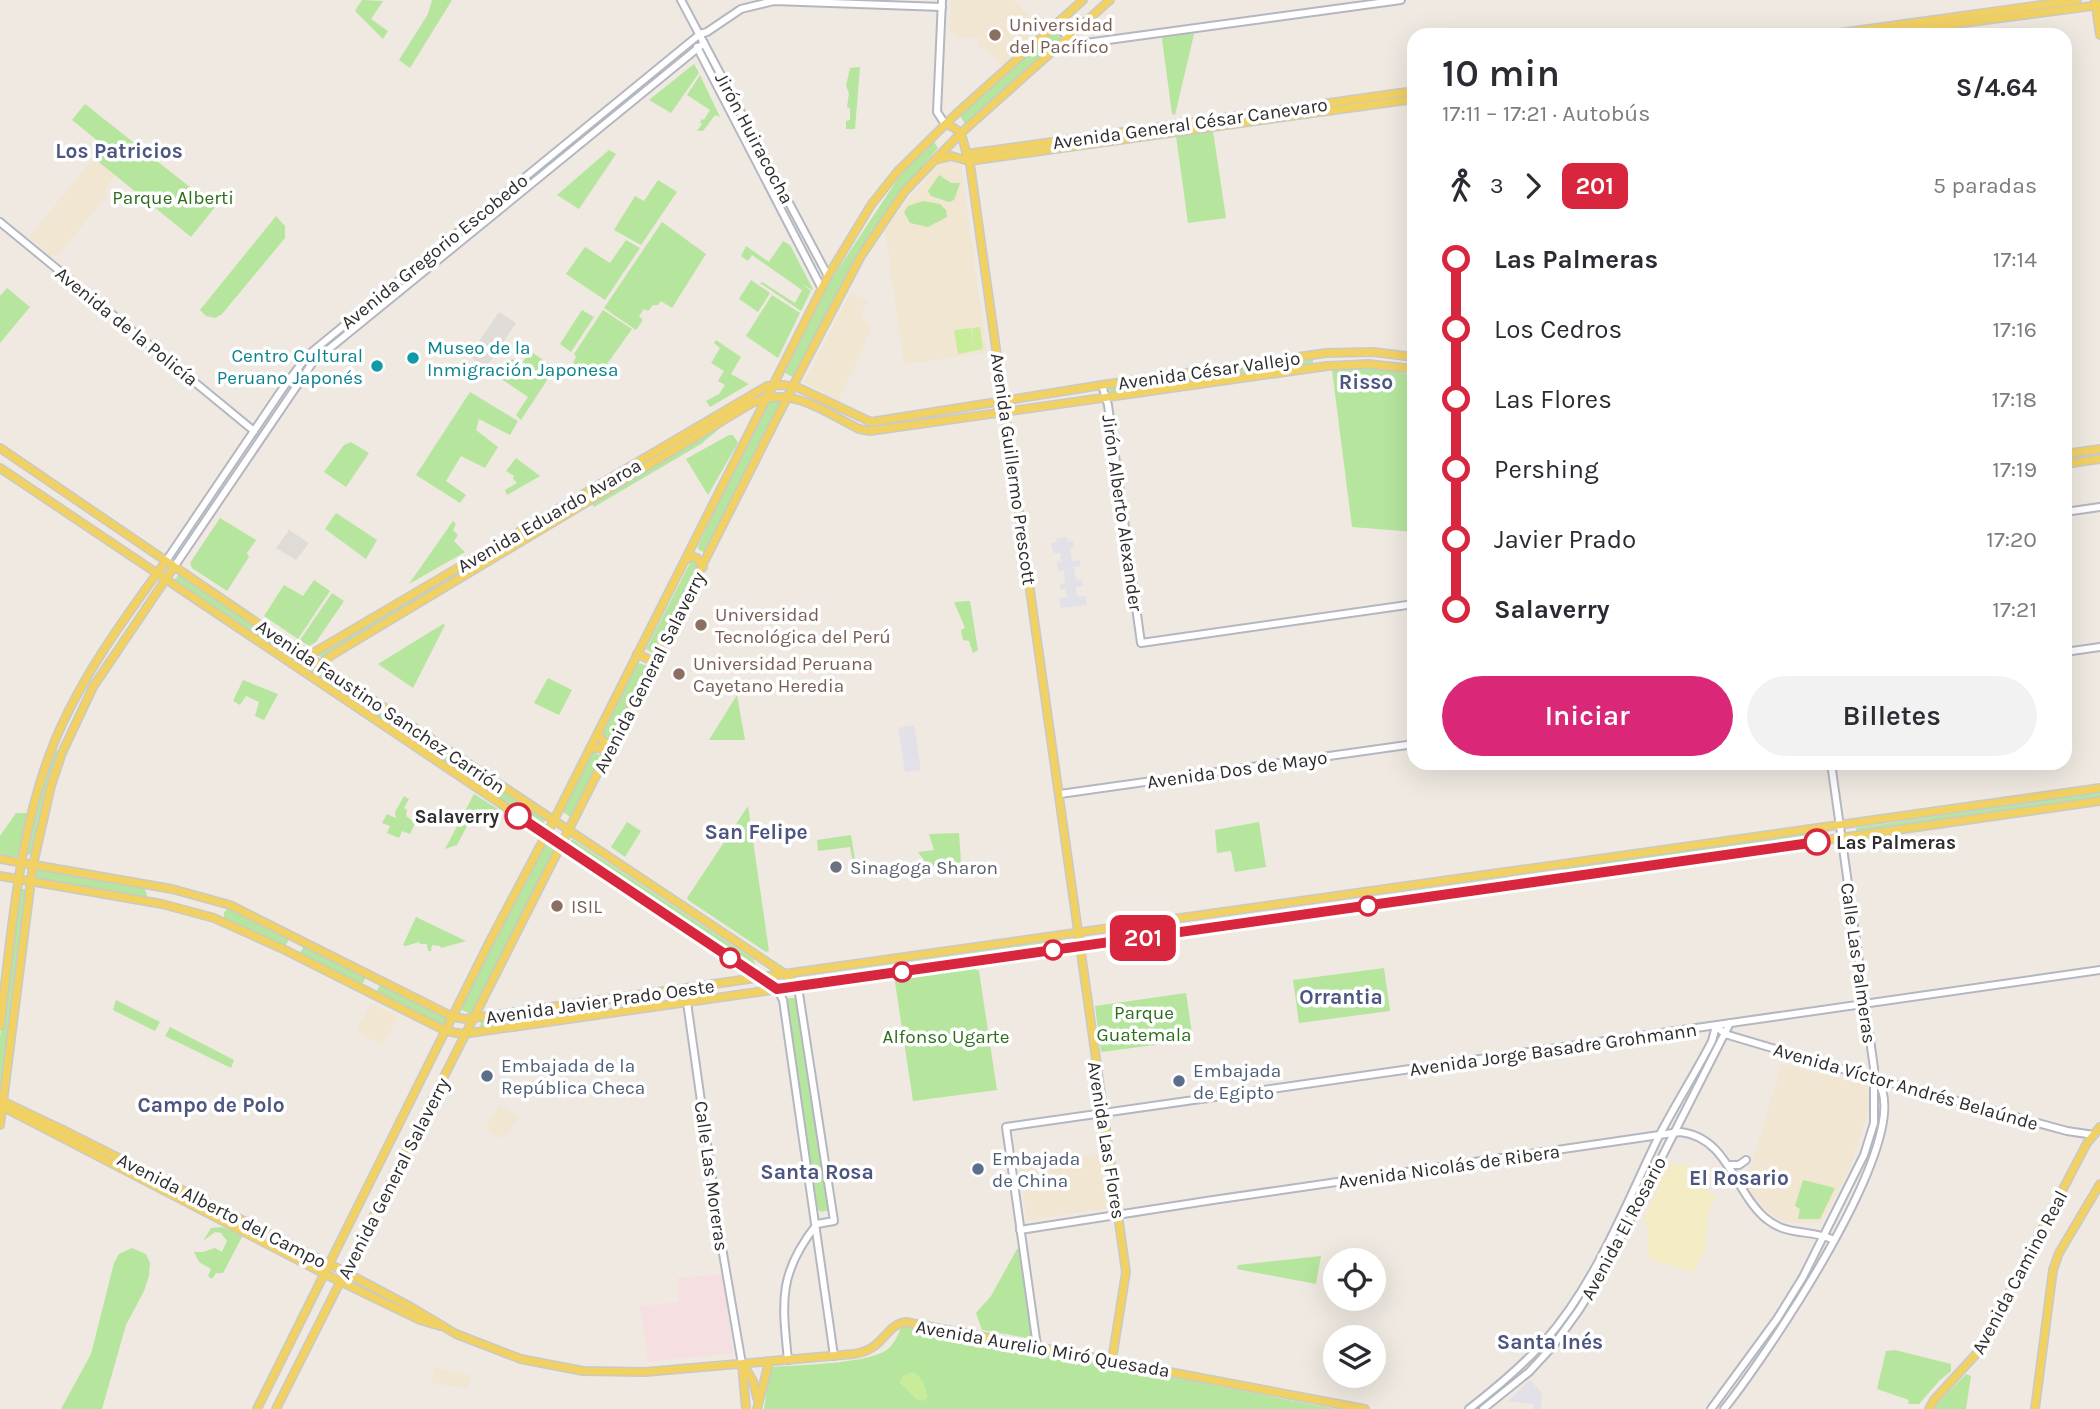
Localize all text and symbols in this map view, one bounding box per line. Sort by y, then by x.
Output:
place label: Universidad del Pacífico [1009,14,1113,58]
marker: Universidad del Pacífico [987,27,1003,43]
text: 10 min [1442,51,1560,96]
street label: Jirón Huiracocha [710,69,798,208]
text: S/4.64 [1956,72,2037,103]
street label: Avenida General César Canevaro [1051,94,1329,154]
text: 17:11 – 17:21 · Autobús [1442,100,1650,127]
district label: Los Patricios [55,139,183,163]
icon: walk [1442,167,1480,205]
icon: forward [1514,167,1552,205]
street label: Avenida Gregorio Escobedo [337,170,533,334]
text: 3 [1490,172,1504,199]
text: 201 [1576,172,1614,200]
text: 5 paradas [1933,172,2037,199]
park label: Parque Alberti [112,187,234,209]
text: Las Palmeras [1494,244,1658,275]
text: 17:14 [1993,246,2037,273]
street label: Avenida de la Policía [51,263,202,391]
text: Los Cedros [1494,314,1622,345]
text: 17:16 [1993,316,2037,343]
place label: Museo de la Inmigración Japonesa [427,337,618,381]
place label: Centro Cultural Peruano Japonés [217,345,363,389]
street label: Avenida César Vallejo [1117,347,1302,395]
marker: Museo de la Inmigración Japonesa [405,350,421,366]
street label: Avenida Guillermo Prescott [986,352,1040,587]
marker: Centro Cultural Peruano Japonés [369,358,385,374]
district label: Risso [1339,370,1393,394]
text: Las Flores [1494,384,1612,415]
text: 17:18 [1992,386,2037,413]
street label: Jirón Alberto Alexander [1097,413,1147,613]
street label: Avenida Eduardo Avaroa [454,454,645,577]
text: Pershing [1494,454,1599,485]
text: 17:19 [1992,456,2037,483]
text: Javier Prado [1494,524,1636,555]
text: 17:20 [1986,526,2037,553]
street label: Avenida General Salaverry [589,568,710,777]
text: Salaverry [1494,594,1610,625]
text: 17:21 [1992,596,2037,623]
place label: Universidad Tecnológica del Perú [715,604,891,648]
street label: Avenida Faustino Sanchez Carrión [252,615,509,798]
marker: Universidad Tecnológica del Perú [693,617,709,633]
place label: Universidad Peruana Cayetano Heredia [693,653,873,697]
marker: Universidad Peruana Cayetano Heredia [671,666,687,682]
button: Iniciar [1442,676,1733,756]
button: Billetes [1747,676,2037,756]
street label: Avenida Dos de Mayo [1146,746,1329,794]
marker: Salaverry [505,803,531,829]
place label: Salaverry [414,806,499,828]
district label: San Felipe [704,820,808,844]
marker: Las Palmeras [1804,829,1830,855]
place label: Las Palmeras [1836,832,1956,854]
place label: Sinagoga Sharon [850,857,998,879]
marker: Sinagoga Sharon [828,859,844,875]
street label: Calle Las Palmeras [1836,881,1880,1045]
place label: ISIL [571,896,602,918]
unlabelled marker [1358,896,1378,916]
marker: ISIL [549,898,565,914]
line badge: 201 [1103,915,1183,961]
text: 201 [1124,924,1162,952]
unlabelled marker [1043,940,1063,960]
unlabelled marker [720,948,740,968]
unlabelled marker [892,962,912,982]
street label: Avenida Javier Prado Oeste [484,975,716,1029]
district label: Orrantia [1299,985,1383,1009]
park label: Parque Guatemala [1096,1002,1192,1046]
street label: Avenida Jorge Basadre Grohmann [1408,1019,1698,1081]
park label: Alfonso Ugarte [883,1026,1009,1048]
street label: Avenida Víctor Andrés Belaúnde [1771,1039,2041,1135]
place label: Embajada de la República Checa [501,1055,645,1099]
street label: Avenida Las Flores [1083,1060,1129,1221]
place label: Embajada de Egipto [1193,1060,1281,1104]
marker: Embajada de la República Checa [479,1068,495,1084]
marker: Embajada de Egipto [1171,1073,1187,1089]
street label: Avenida General Salaverry [333,1074,454,1283]
district label: Campo de Polo [137,1093,285,1117]
street label: Calle Las Moreras [690,1100,732,1253]
street label: Avenida Nicolás de Ribera [1337,1141,1561,1193]
place label: Embajada de China [992,1148,1080,1192]
street label: Avenida Alberto del Campo [113,1149,330,1273]
street label: Avenida El Rosario [1577,1153,1671,1304]
district label: Santa Rosa [760,1160,874,1184]
marker: Embajada de China [970,1161,986,1177]
district label: El Rosario [1689,1166,1789,1190]
street label: Avenida Camino Real [1967,1187,2072,1358]
map controls [1323,1248,1386,1388]
button: locate [1323,1248,1386,1311]
street label: Avenida Aurelio Miró Quesada [914,1316,1171,1382]
button: layers [1323,1325,1386,1388]
district label: Santa Inés [1497,1330,1603,1354]

